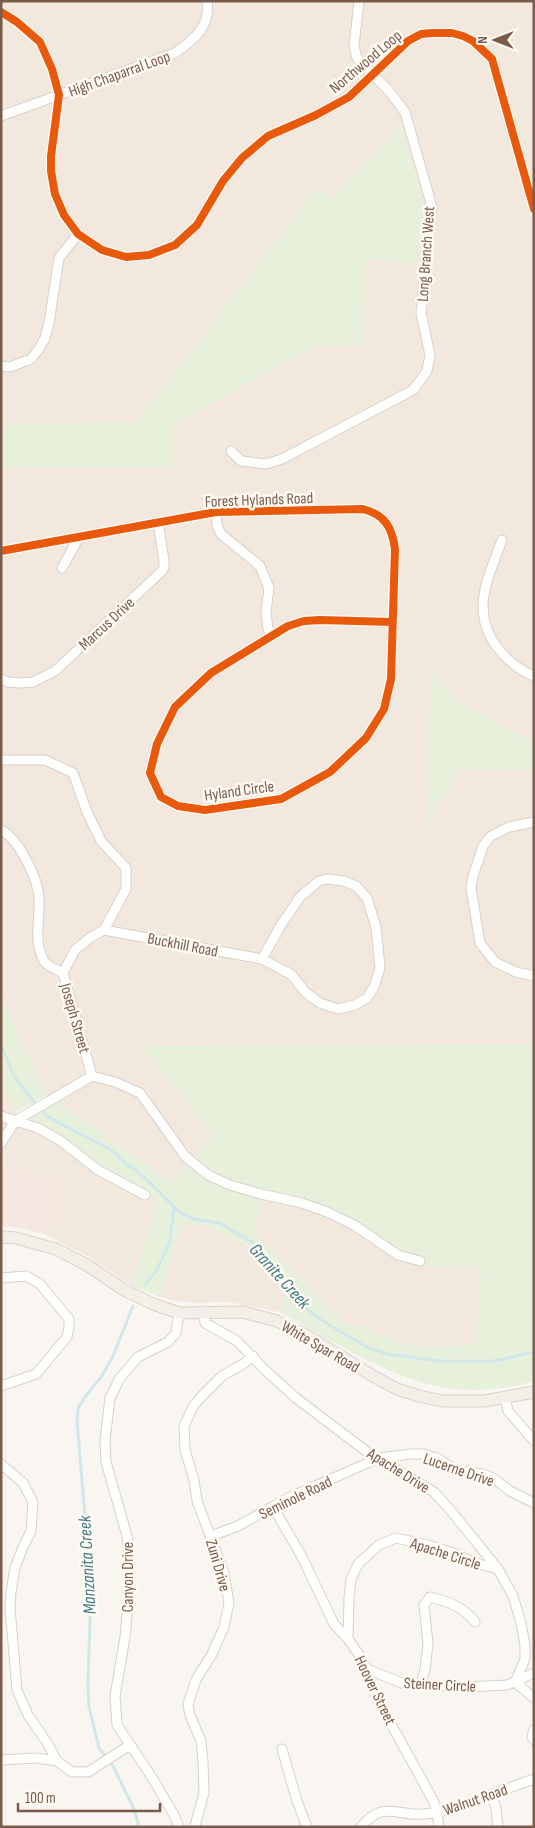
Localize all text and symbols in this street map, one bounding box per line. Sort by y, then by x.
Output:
north arrow [470,15,520,65]
street label: Northwood Loop [326,26,406,98]
text: N [474,36,491,44]
street label: High Chaparral Loop [66,47,173,102]
street label: Long Branch West [414,206,439,302]
street label: Forest Hylands Road [205,489,314,512]
street label: Marcus Drive [75,594,139,655]
street label: Hyland Circle [203,777,275,806]
street label: Buckhill Road [146,929,220,962]
street label: Joseph Street [55,980,94,1056]
water label: Granite Creek [245,1239,315,1314]
street label: White Spar Road [278,1317,363,1377]
street label: Apache Drive [363,1444,433,1498]
street label: Lucerne Drive [421,1449,496,1491]
street label: Seminole Road [256,1473,335,1524]
water label: Manzanita Creek [74,1514,101,1615]
street label: Apache Circle [407,1534,483,1575]
street label: Zuni Drive [201,1537,234,1594]
street label: Canyon Drive [119,1542,138,1612]
street label: Hoover Street [350,1653,400,1728]
street label: Steiner Circle [403,1674,477,1697]
scale bar [18,1780,160,1812]
street label: Walnut Road [441,1781,510,1820]
text: 100 m [25,1789,56,1808]

